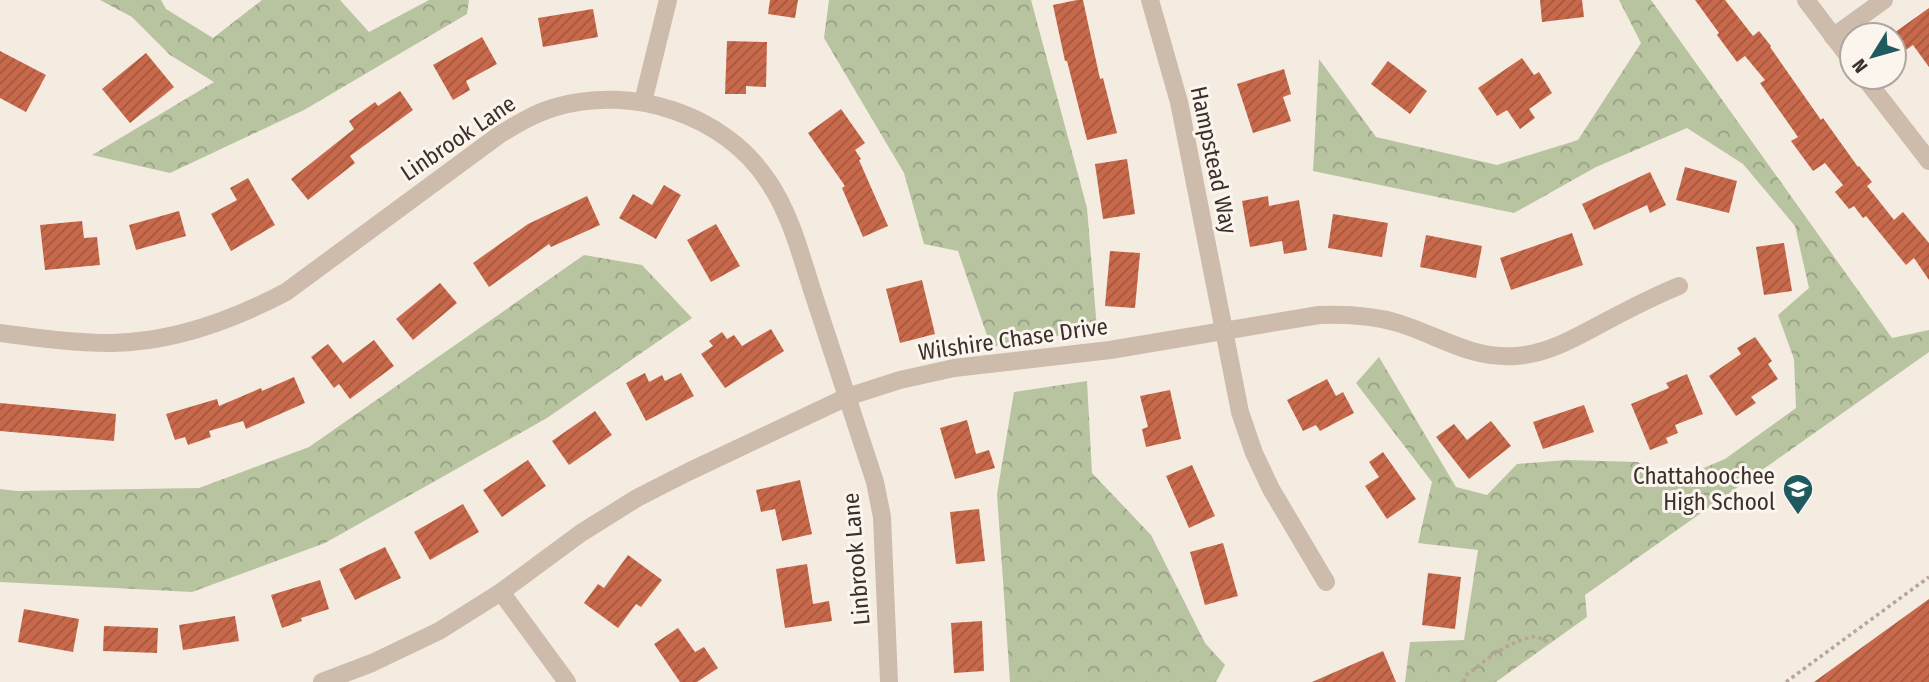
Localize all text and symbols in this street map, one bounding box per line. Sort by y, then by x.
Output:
north arrow [1838,21,1908,91]
text: N [1847,54,1872,77]
street label: Hampstead Way [1185,84,1243,237]
street label: Linbrook Lane [395,89,521,187]
street label: Wilshire Chase Drive [917,312,1109,366]
place label: Chattahoochee High School [1633,462,1775,516]
school or university icon: Chattahoochee High School [1781,472,1815,516]
street label: Linbrook Lane [836,492,876,626]

